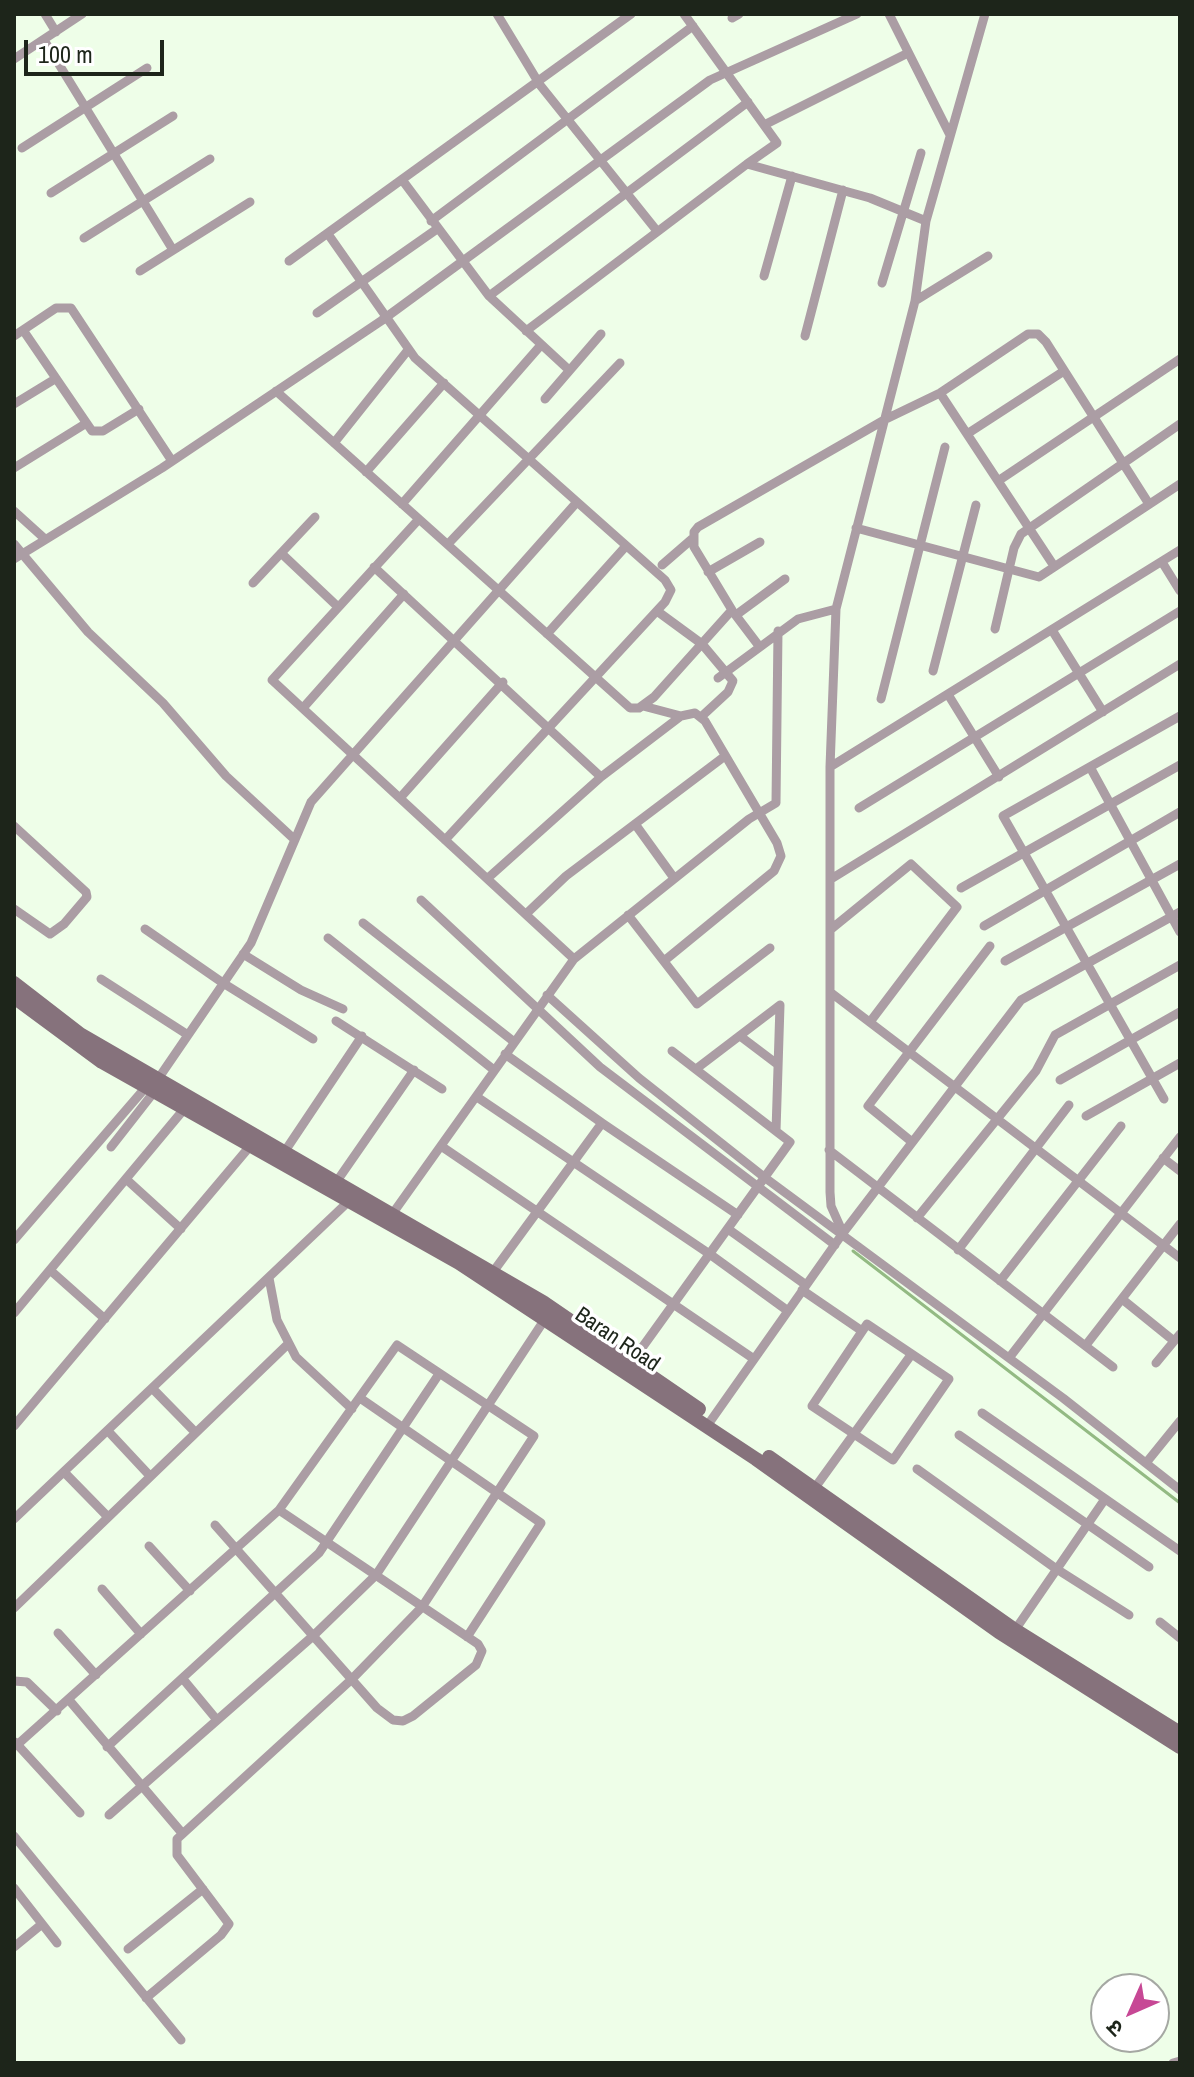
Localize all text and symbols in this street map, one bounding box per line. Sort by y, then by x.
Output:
scale bar [28,24,168,74]
text: 100 m [38,38,93,70]
street label: Baran Road [570,1302,664,1378]
north arrow [1090,1973,1170,2053]
text: उ [1099,2013,1130,2044]

